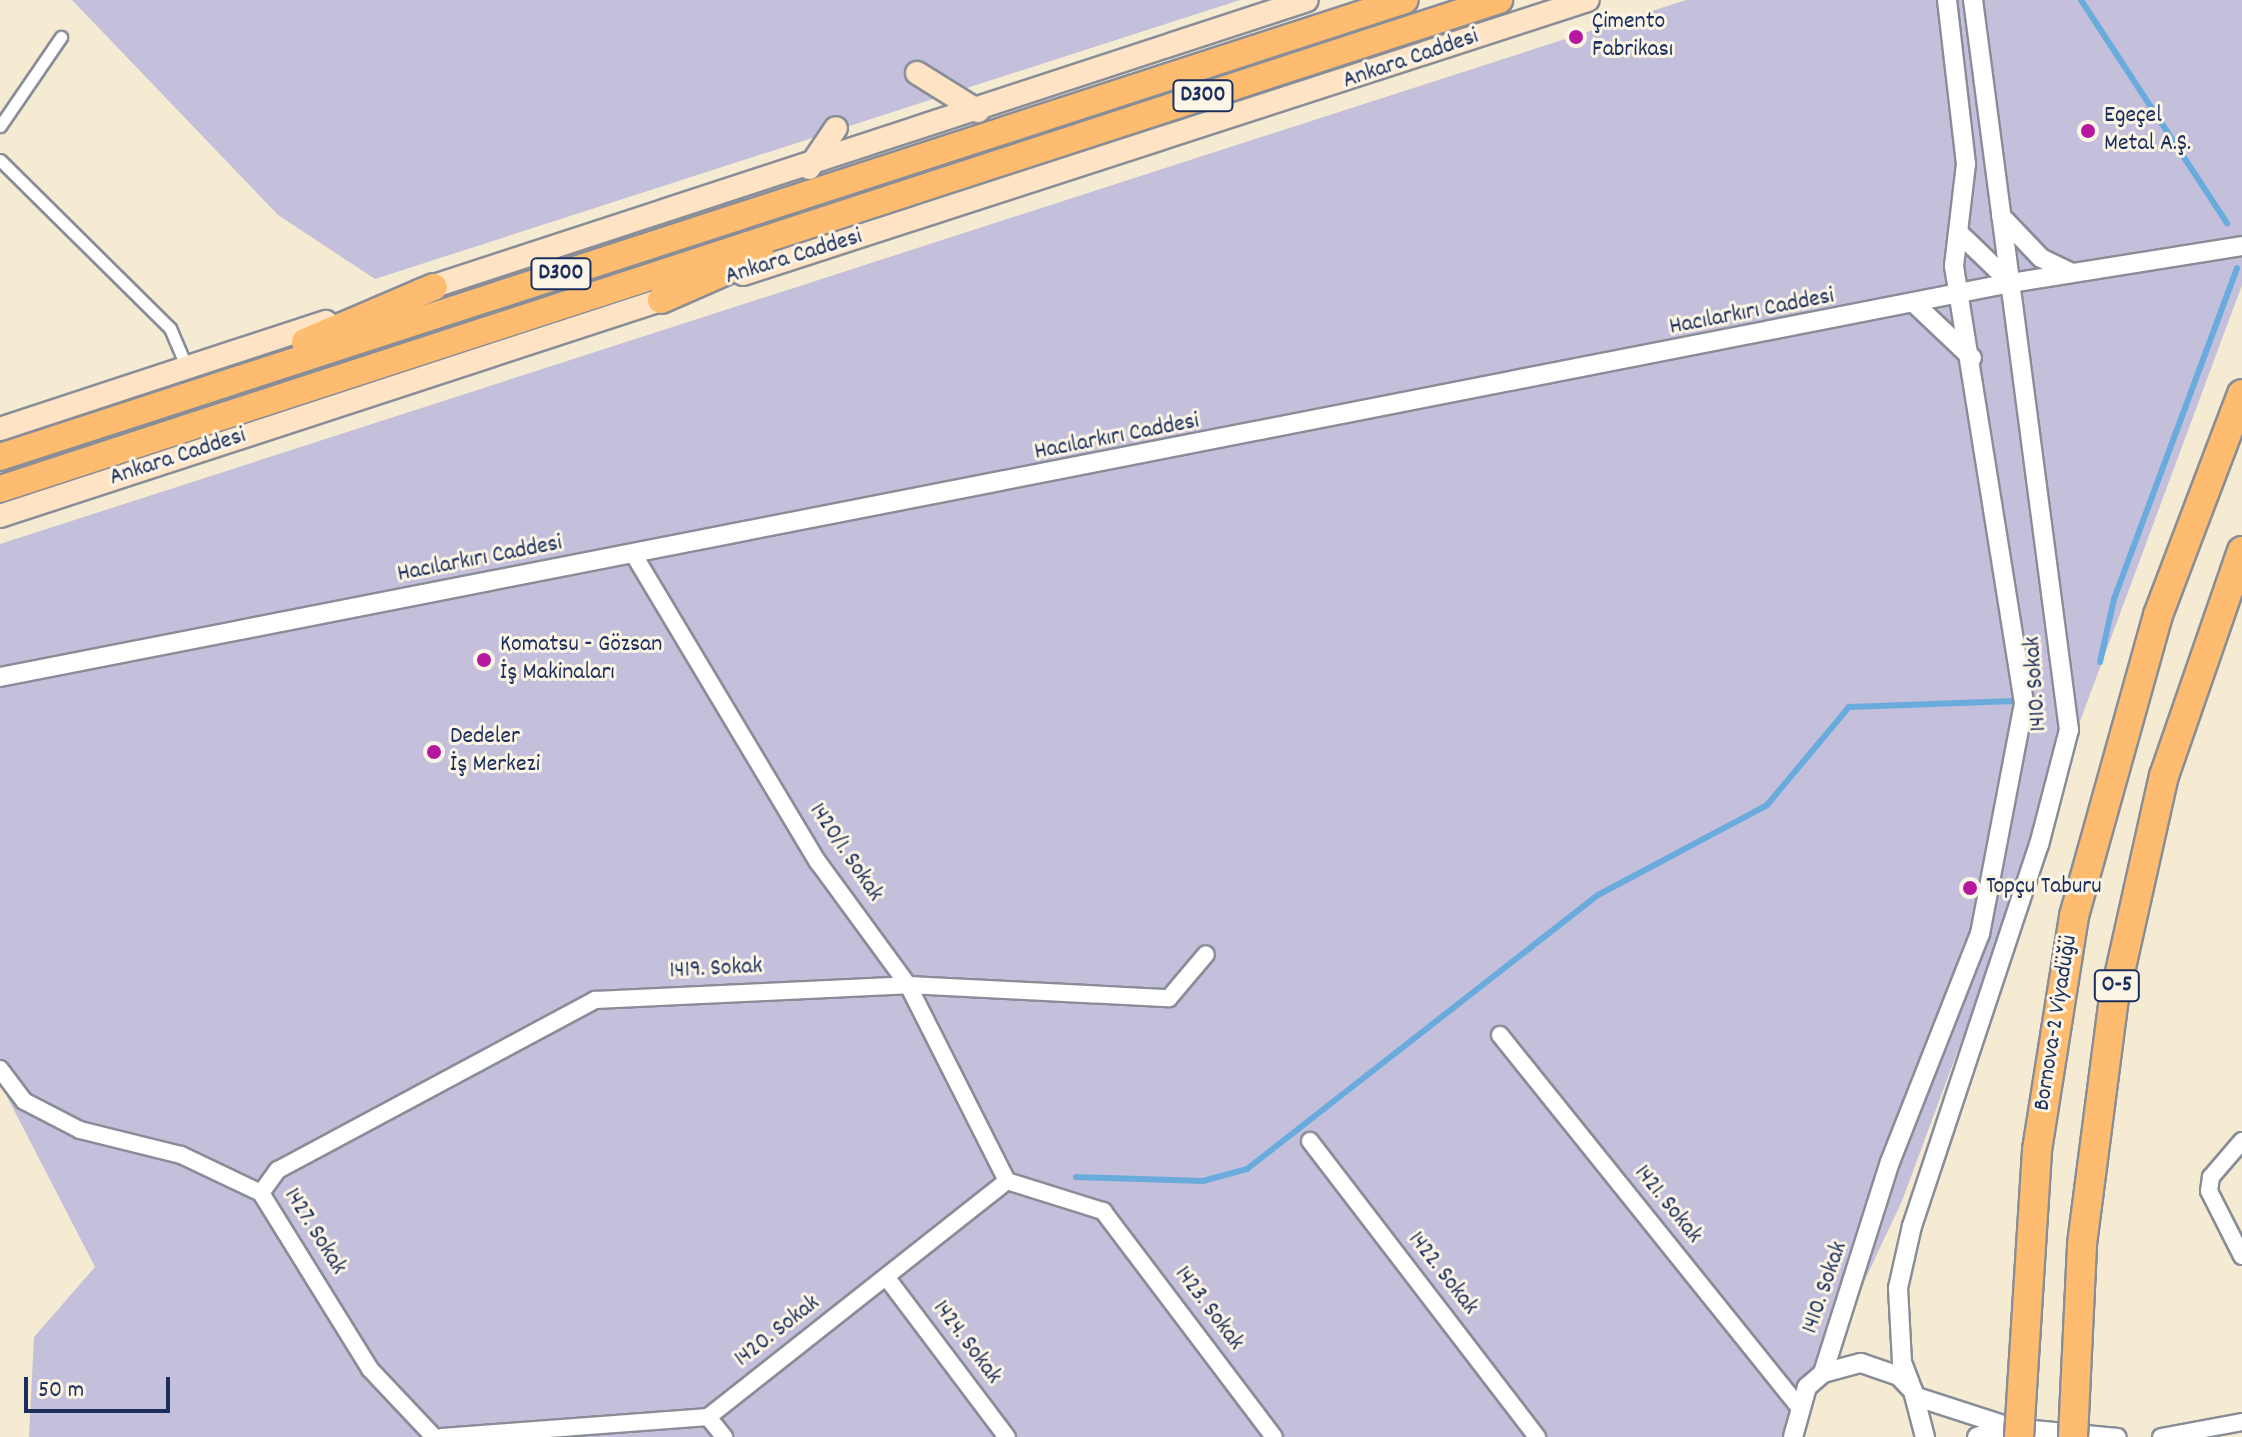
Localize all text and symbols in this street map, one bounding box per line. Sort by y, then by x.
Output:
place label: Çimento Fabrikası [1592,9,1673,65]
street label: Ankara Caddesi [1339,23,1483,97]
marker: Çimento Fabrikası [1567,28,1585,46]
road number: D300 [1171,78,1235,114]
place label: Egeçel Metal A.Ş. [2104,103,2191,159]
marker: Egeçel Metal A.Ş. [2079,122,2097,140]
street label: Ankara Caddesi [722,224,866,292]
road number: D300 [529,256,593,292]
street label: Hacılarkırı Caddesi [1667,283,1837,343]
street label: Hacılarkırı Caddesi [1032,408,1202,468]
street label: Ankara Caddesi [106,422,250,494]
street label: Hacılarkırı Caddesi [395,530,565,590]
place label: Komatsu - Gözsan İş Makinaları [500,632,662,688]
street label: 1410. Sokak [2019,635,2055,733]
marker: Komatsu - Gözsan İş Makinaları [475,651,493,669]
place label: Dedeler İş Merkezi [450,724,540,780]
marker: Dedeler İş Merkezi [425,743,443,761]
street label: 1420/1. Sokak [802,798,888,908]
place label: Topçu Taburu [1986,874,2102,902]
marker: Topçu Taburu [1961,879,1979,897]
street label: Bornova-2 Viyadüğü [2029,933,2085,1113]
street label: 1419. Sokak [669,953,763,987]
road number: O-5 [2093,968,2141,1004]
street label: 1421. Sokak [1627,1160,1707,1250]
street label: 1427. Sokak [276,1183,352,1281]
street label: 1422. Sokak [1401,1227,1483,1321]
street label: 1410. Sokak [1797,1238,1855,1338]
street label: 1423. Sokak [1167,1261,1249,1357]
street label: 1420. Sokak [730,1290,826,1374]
street label: 1424. Sokak [925,1295,1007,1391]
scale bar [28,1361,174,1411]
text: 50 m [38,1374,84,1408]

